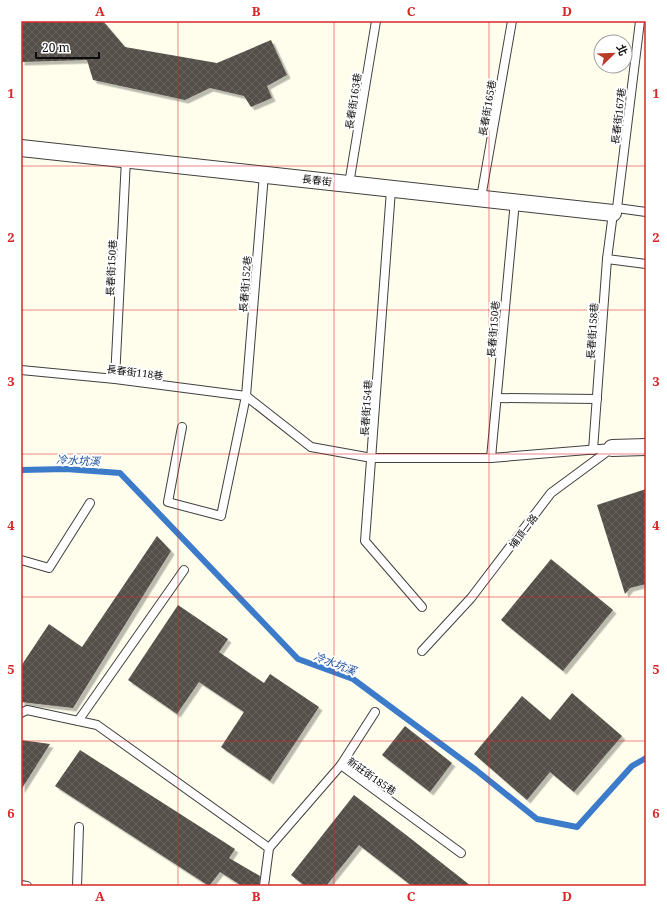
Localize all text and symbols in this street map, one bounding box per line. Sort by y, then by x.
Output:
text: A [95,2,105,20]
text: B [252,2,261,20]
text: C [407,2,416,20]
text: D [562,2,572,20]
scale bar [36,34,99,60]
north arrow [593,34,633,74]
text: 20 m [42,39,70,56]
text: 北 [614,42,632,58]
street label: 長春街163巷 [342,72,364,130]
street label: 長春街165巷 [475,79,499,137]
text: 1 [7,84,15,102]
text: 1 [652,84,660,102]
street label: 長春街167巷 [608,87,628,145]
street label: 長春街 [301,171,333,189]
text: 2 [7,228,15,246]
text: 2 [652,228,660,246]
street label: 長春街150巷 [103,239,119,297]
street label: 長春街152巷 [236,255,254,313]
street label: 長春街150巷 [484,300,502,358]
street label: 長春街158巷 [583,302,601,360]
street label: 長春街118巷 [106,362,164,382]
text: 3 [7,372,15,390]
text: 3 [652,372,660,390]
street label: 長春街154巷 [357,379,375,437]
water label: 冷水坑溪 [56,451,102,469]
street label: 埔頂一路 [505,511,541,551]
text: 4 [7,516,15,534]
text: 4 [652,516,660,534]
water label: 冷水坑溪 [312,648,360,679]
text: 5 [7,660,15,678]
text: 5 [652,660,660,678]
street label: 新莊街185巷 [345,754,399,798]
text: 6 [7,804,15,822]
text: 6 [652,804,660,822]
text: A [95,887,105,905]
text: B [252,887,261,905]
text: C [407,887,416,905]
text: D [562,887,572,905]

